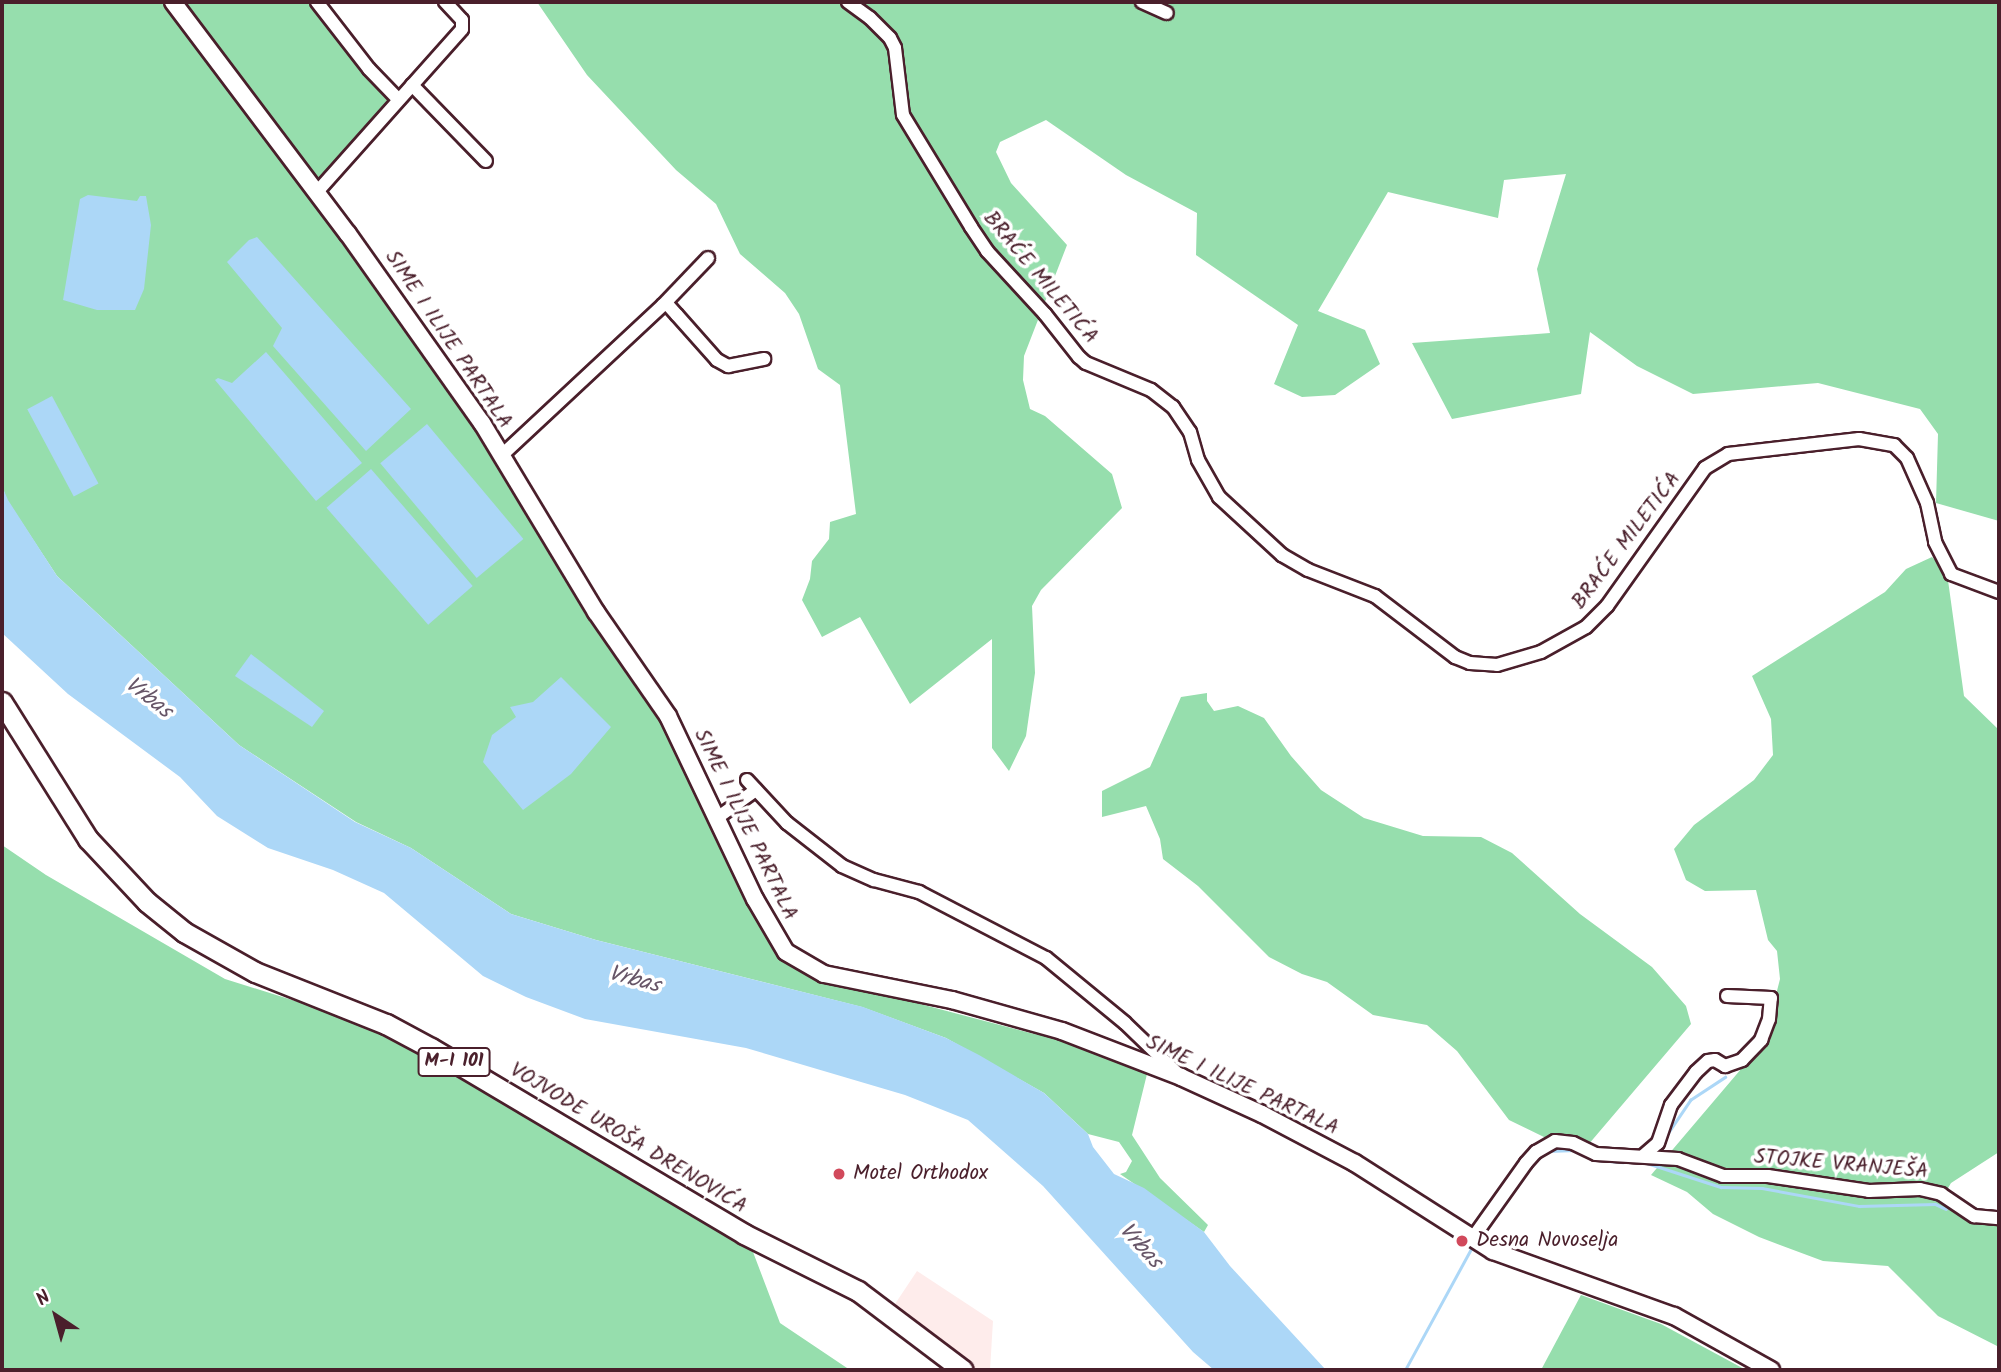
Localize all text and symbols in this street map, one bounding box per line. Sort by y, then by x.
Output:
street label: BRAĆE MILETIĆA [977,207,1103,349]
street label: SIME I ILIJE PARTALA [379,246,517,434]
street label: BRAĆE MILETIĆA [1567,467,1687,615]
water label: Vrbas [119,671,177,725]
street label: SIME I ILIJE PARTALA [688,725,802,925]
water label: Vrbas [605,960,663,1000]
street label: SIME I ILIJE PARTALA [1142,1030,1342,1142]
road number: M-I 101 [417,1046,491,1078]
street label: VOJVODE UROŠA DRENOVIĆA [505,1058,751,1220]
street label: STOJKE VRANJEŠA [1753,1145,1929,1185]
place label: Motel Orthodox [853,1161,988,1187]
marker: Motel Orthodox [831,1166,847,1182]
water label: Vrbas [1112,1217,1168,1275]
place label: Desna Novoselja [1476,1228,1618,1254]
marker: Desna Novoselja [1454,1233,1470,1249]
north arrow [21,1281,91,1351]
text: N [30,1283,57,1315]

